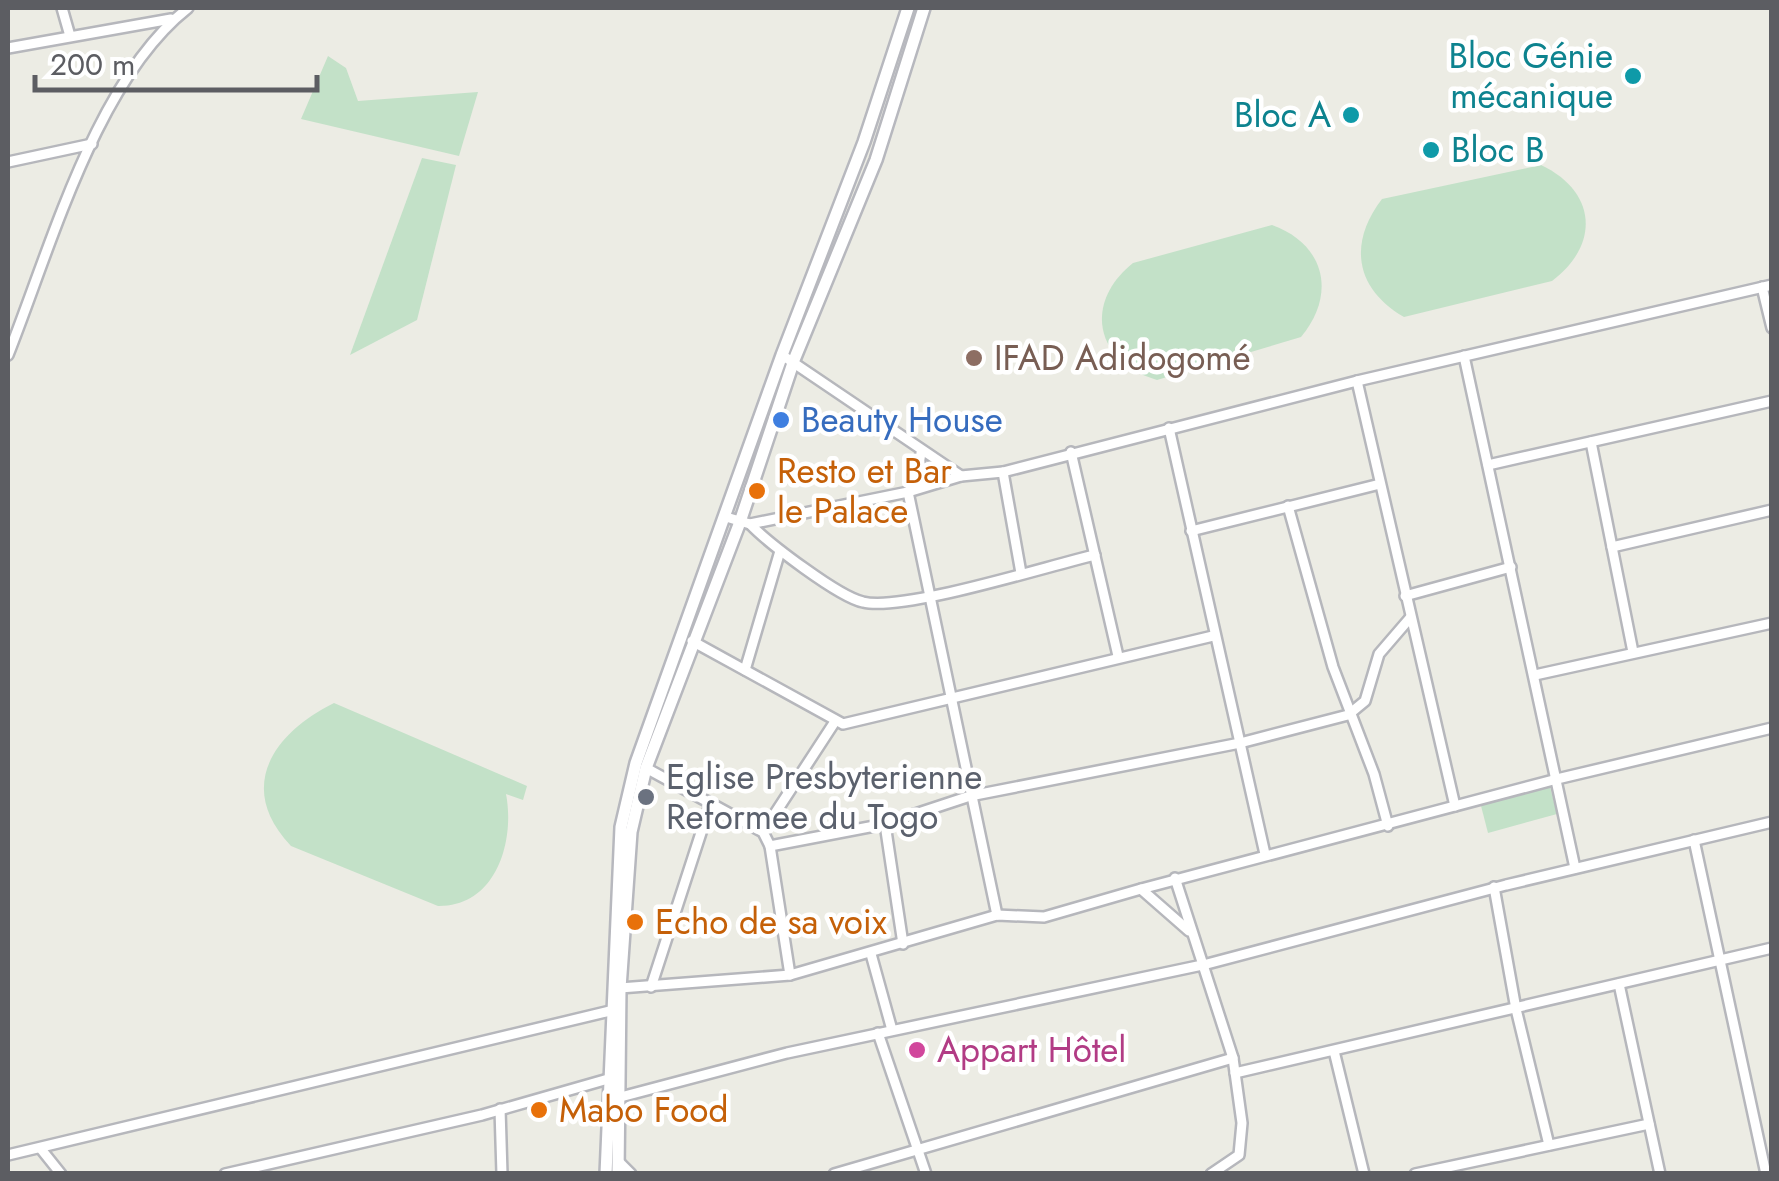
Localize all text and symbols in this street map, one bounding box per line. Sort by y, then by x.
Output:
scale bar [35,30,318,92]
place label: Bloc Génie mécanique [1448,31,1613,121]
text: 200 m [50,43,135,86]
marker: Bloc Génie mécanique [1622,65,1644,87]
place label: Bloc A [1234,90,1331,140]
marker: Bloc A [1340,104,1362,126]
place label: Bloc B [1451,125,1544,175]
marker: Bloc B [1420,139,1442,161]
place label: IFAD Adidogomé [994,333,1251,383]
marker: IFAD Adidogomé [963,347,985,369]
place label: Beauty House [801,395,1003,445]
marker: Beauty House [770,409,792,431]
place label: Resto et Bar le Palace [777,446,952,536]
marker: Resto et Bar le Palace [746,480,768,502]
place label: Eglise Presbyterienne Reformee du Togo [666,752,982,842]
marker: Eglise Presbyterienne Reformee du Togo [635,786,657,808]
place label: Echo de sa voix [655,897,887,947]
marker: Echo de sa voix [624,911,646,933]
place label: Appart Hôtel [937,1025,1126,1075]
marker: Appart Hôtel [906,1039,928,1061]
place label: Mabo Food [559,1085,728,1135]
marker: Mabo Food [528,1099,550,1121]

